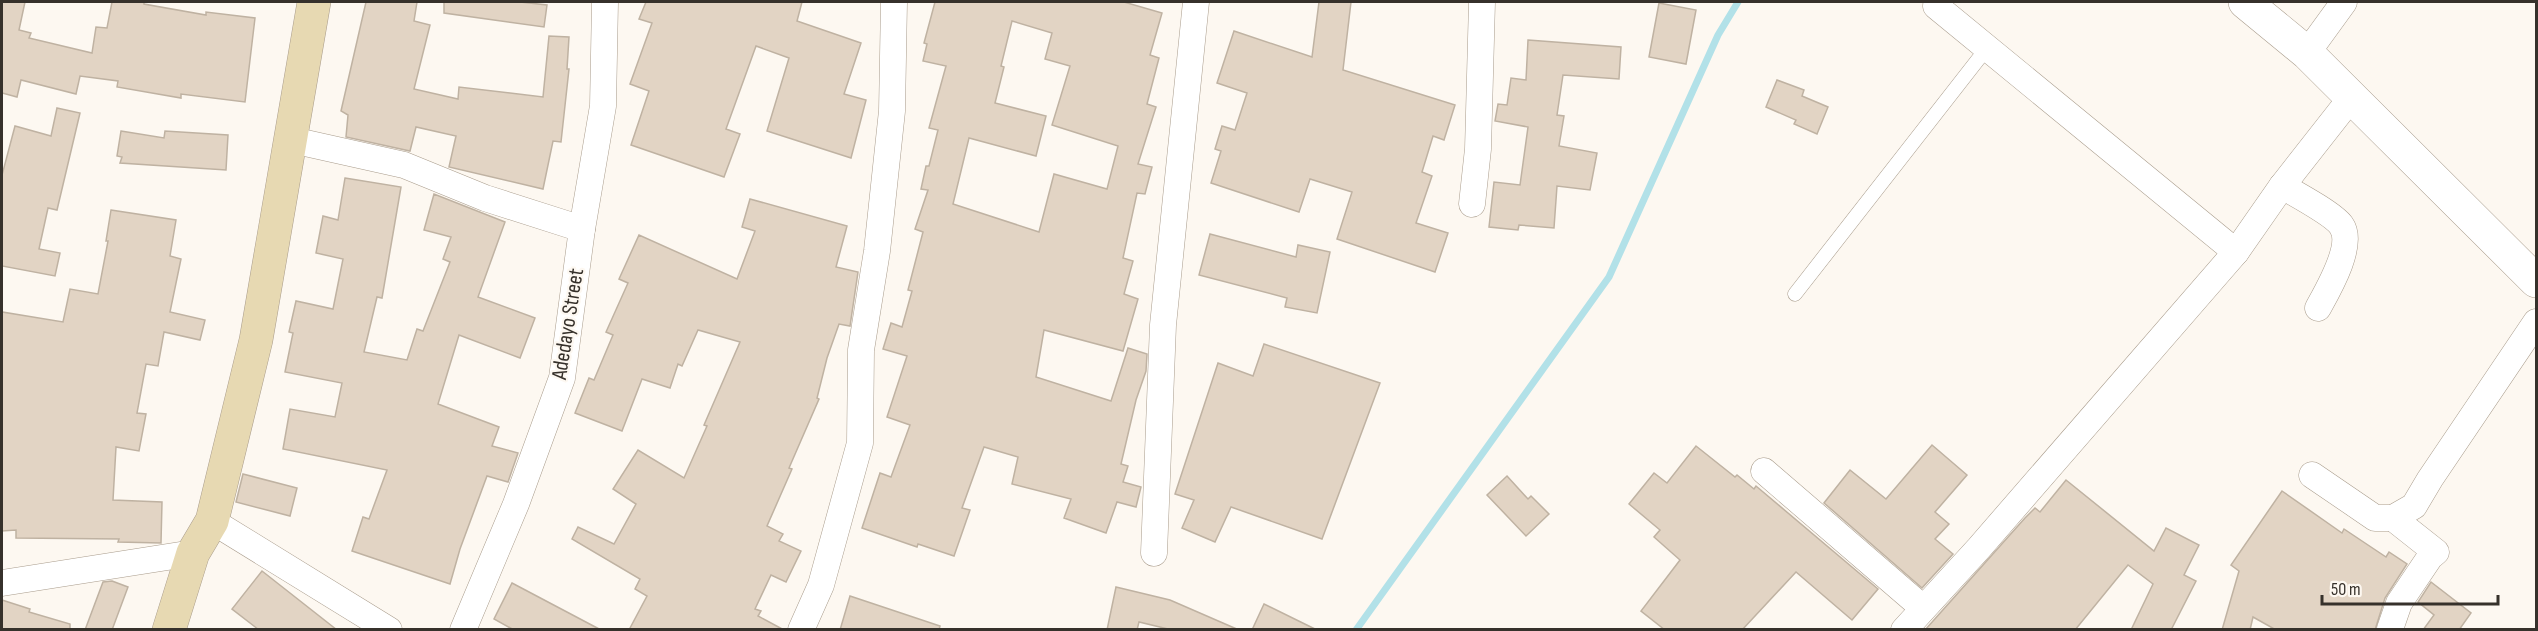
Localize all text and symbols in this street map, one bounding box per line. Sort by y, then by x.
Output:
street label: Adedayo Street [546,266,590,382]
scale bar [2322,568,2498,606]
text: 50 m [2331,579,2361,600]

